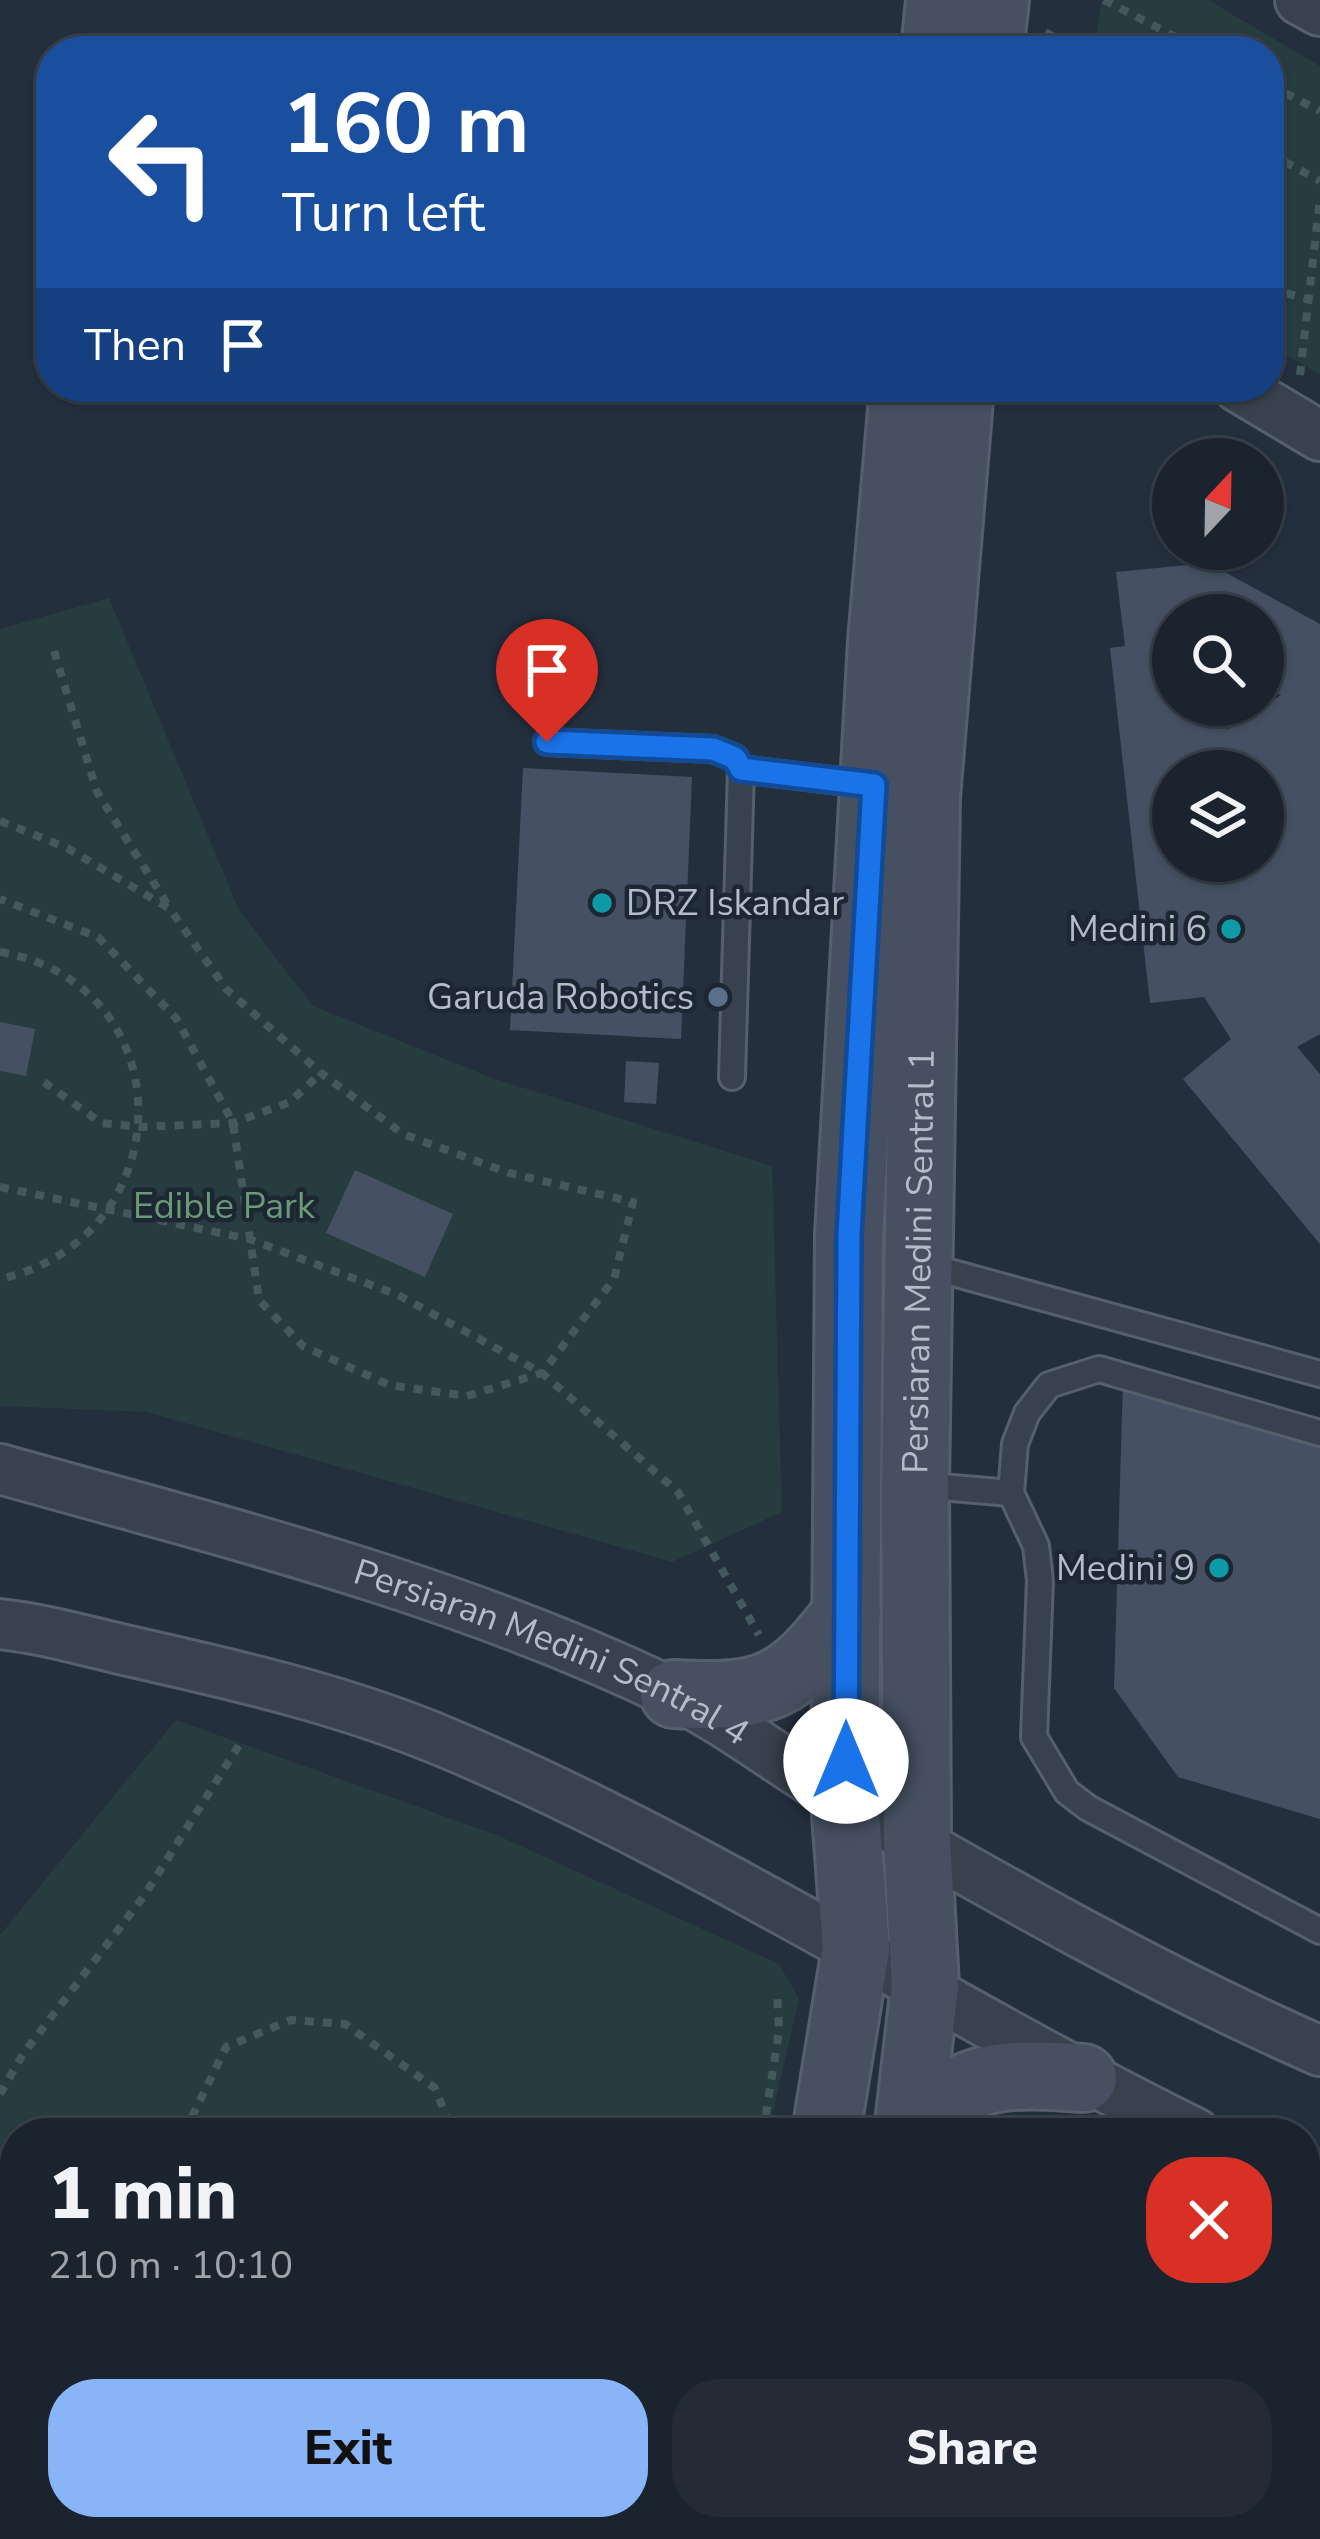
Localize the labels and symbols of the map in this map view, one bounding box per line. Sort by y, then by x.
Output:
north arrow [1152,438,1284,570]
pin [496,619,598,742]
place label: DRZ Iskandar [626,879,844,928]
marker: DRZ Iskandar [589,890,615,916]
place label: Medini 6 [1068,905,1207,954]
marker: Medini 6 [1218,916,1244,942]
place label: Garuda Robotics [427,973,694,1022]
marker: Garuda Robotics [705,984,731,1010]
street label: Persiaran Medini Sentral 1 [891,1048,946,1474]
park label: Edible Park [133,1182,316,1231]
place label: Medini 9 [1056,1544,1195,1593]
street label: Persiaran Medini Sentral 4 [348,1547,759,1757]
marker: Medini 9 [1206,1555,1232,1581]
position arrow [783,1698,909,1824]

